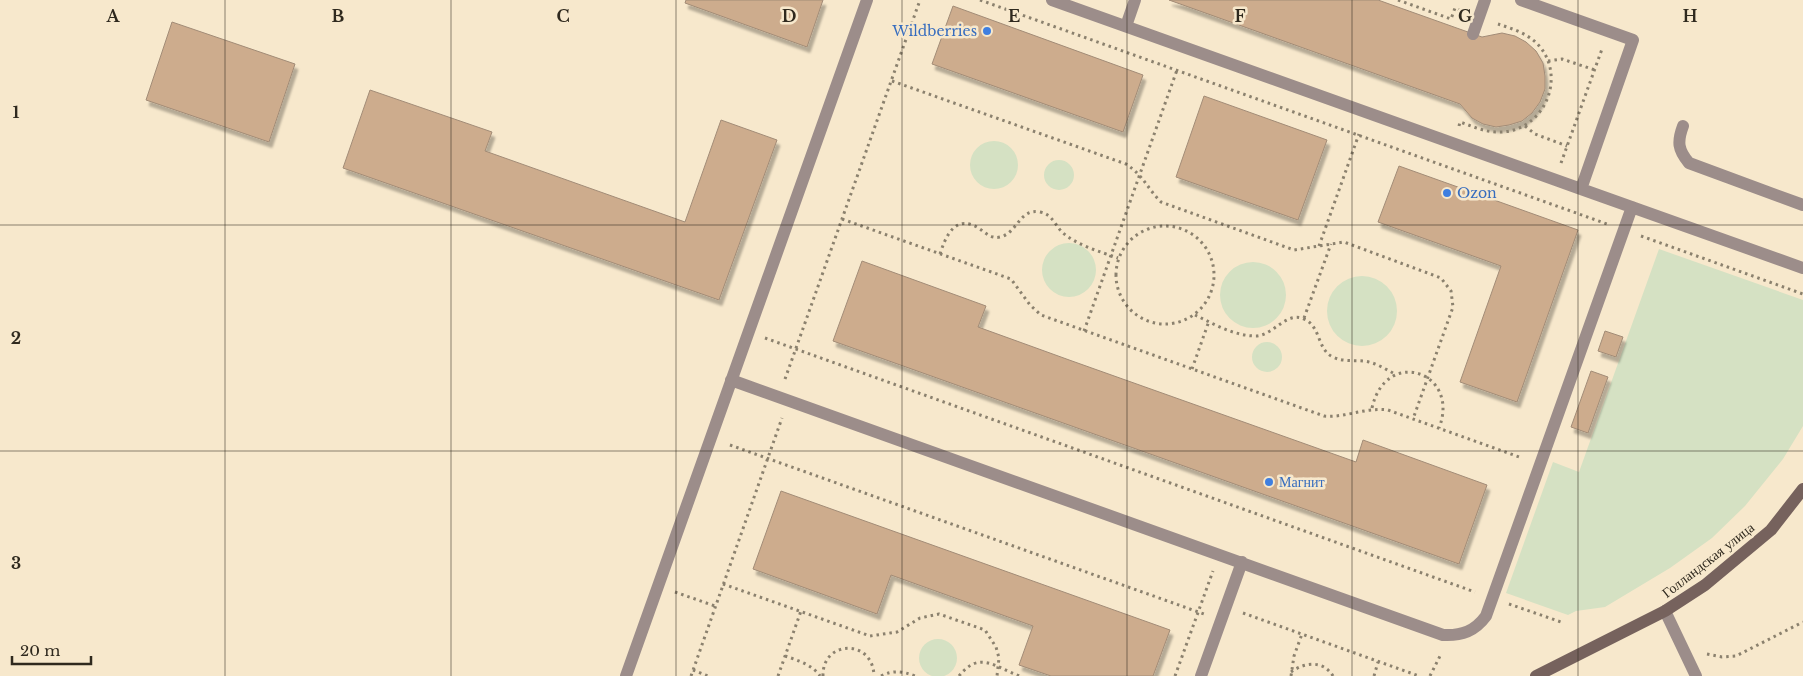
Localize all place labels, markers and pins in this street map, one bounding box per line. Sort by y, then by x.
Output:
place label: Wildberries [891,22,977,40]
marker: Wildberries [981,25,993,37]
place label: Ozon [1457,184,1497,202]
marker: Ozon [1441,187,1453,199]
place label: Магнит [1279,473,1325,491]
marker: Магнит [1263,476,1275,488]

